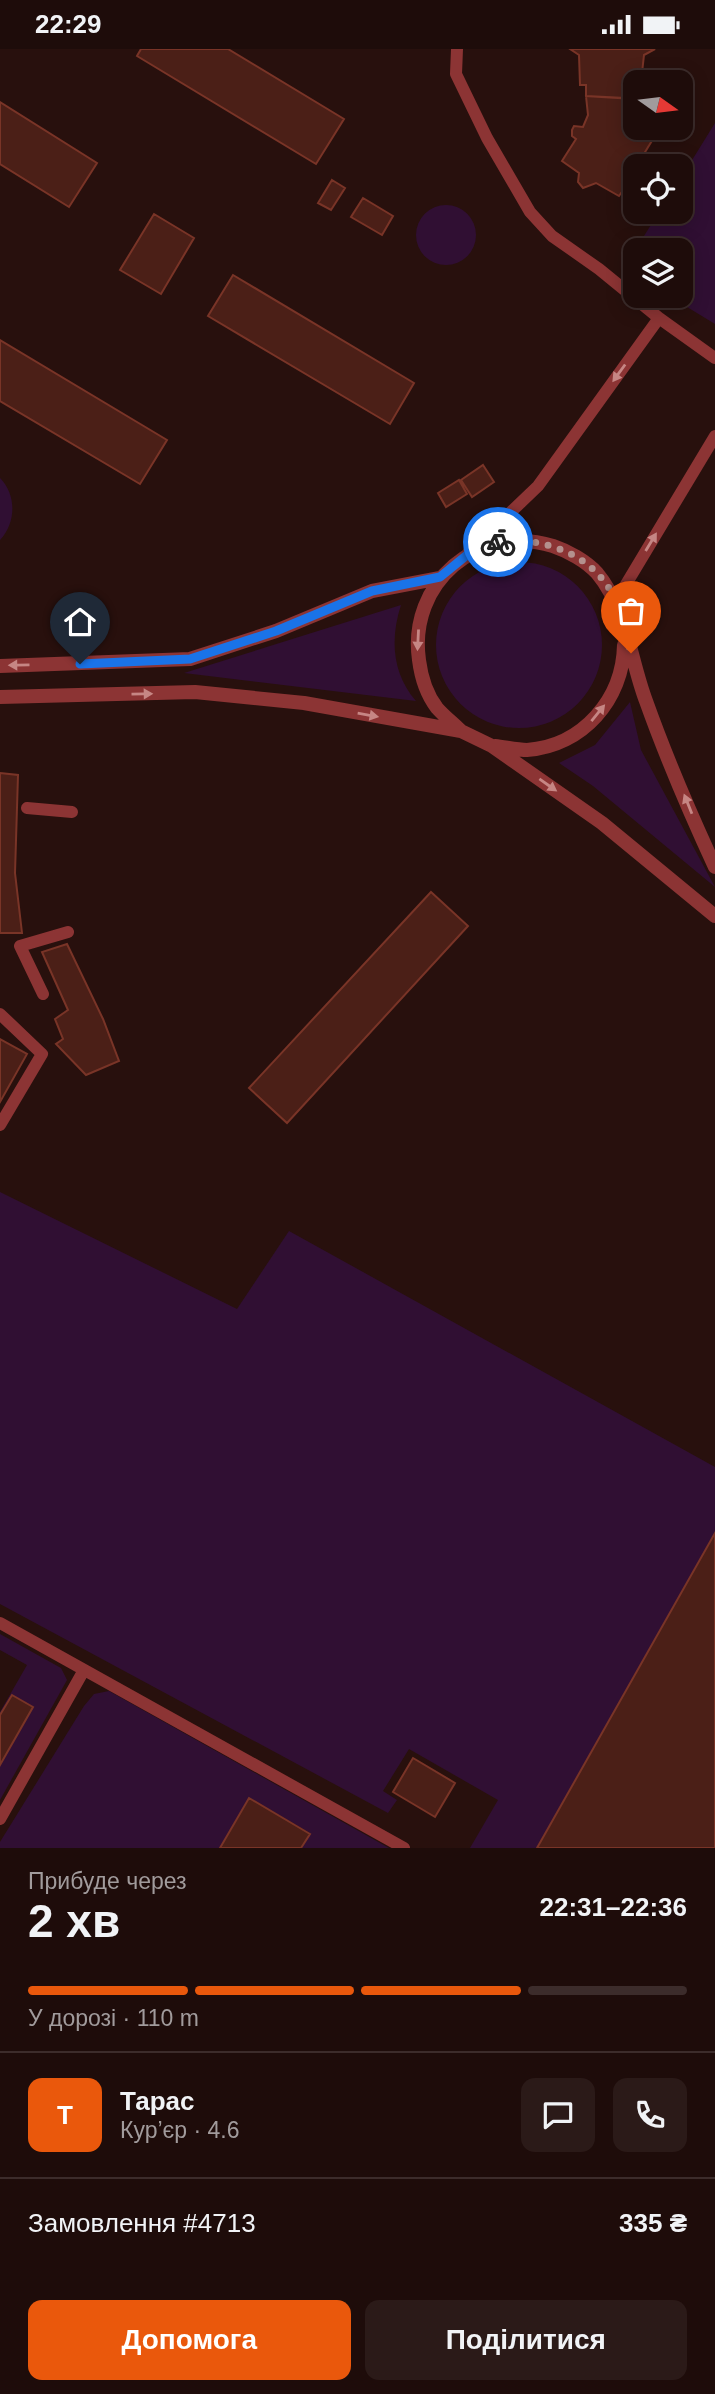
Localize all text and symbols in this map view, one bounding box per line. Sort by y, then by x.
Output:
text: 22:29 [35,9,102,39]
north arrow [623,70,693,140]
map controls [623,70,693,308]
button: locate [623,154,693,224]
button: layers [623,238,693,308]
one-way arrow [613,364,627,382]
courier [463,507,533,577]
icon: bike [479,523,517,561]
one-way arrow [645,533,657,552]
pin [601,581,661,653]
pin [50,592,110,664]
icon: bag [612,592,650,630]
icon: home [61,603,99,641]
one-way arrow [413,630,424,652]
one-way arrow [7,660,29,671]
one-way arrow [131,688,153,699]
one-way arrow [591,705,606,723]
one-way arrow [357,709,379,720]
one-way arrow [539,778,557,792]
one-way arrow [682,794,693,815]
text: Прибуде через [28,1868,187,1894]
text: 22:31–22:36 [540,1892,687,1922]
text: 2 хв [28,1895,120,1947]
text: У дорозі · 110 m [28,2005,199,2031]
button: chat [521,2078,595,2152]
button: phone [613,2078,687,2152]
text: Тарас [120,2086,195,2116]
text: Т [57,2100,73,2130]
text: Кур’єр · 4.6 [120,2117,239,2143]
text: Замовлення #4713 [28,2208,256,2238]
text: 335 ₴ [619,2208,687,2238]
button: Допомога [28,2300,351,2380]
button: Поділитися [365,2300,687,2380]

